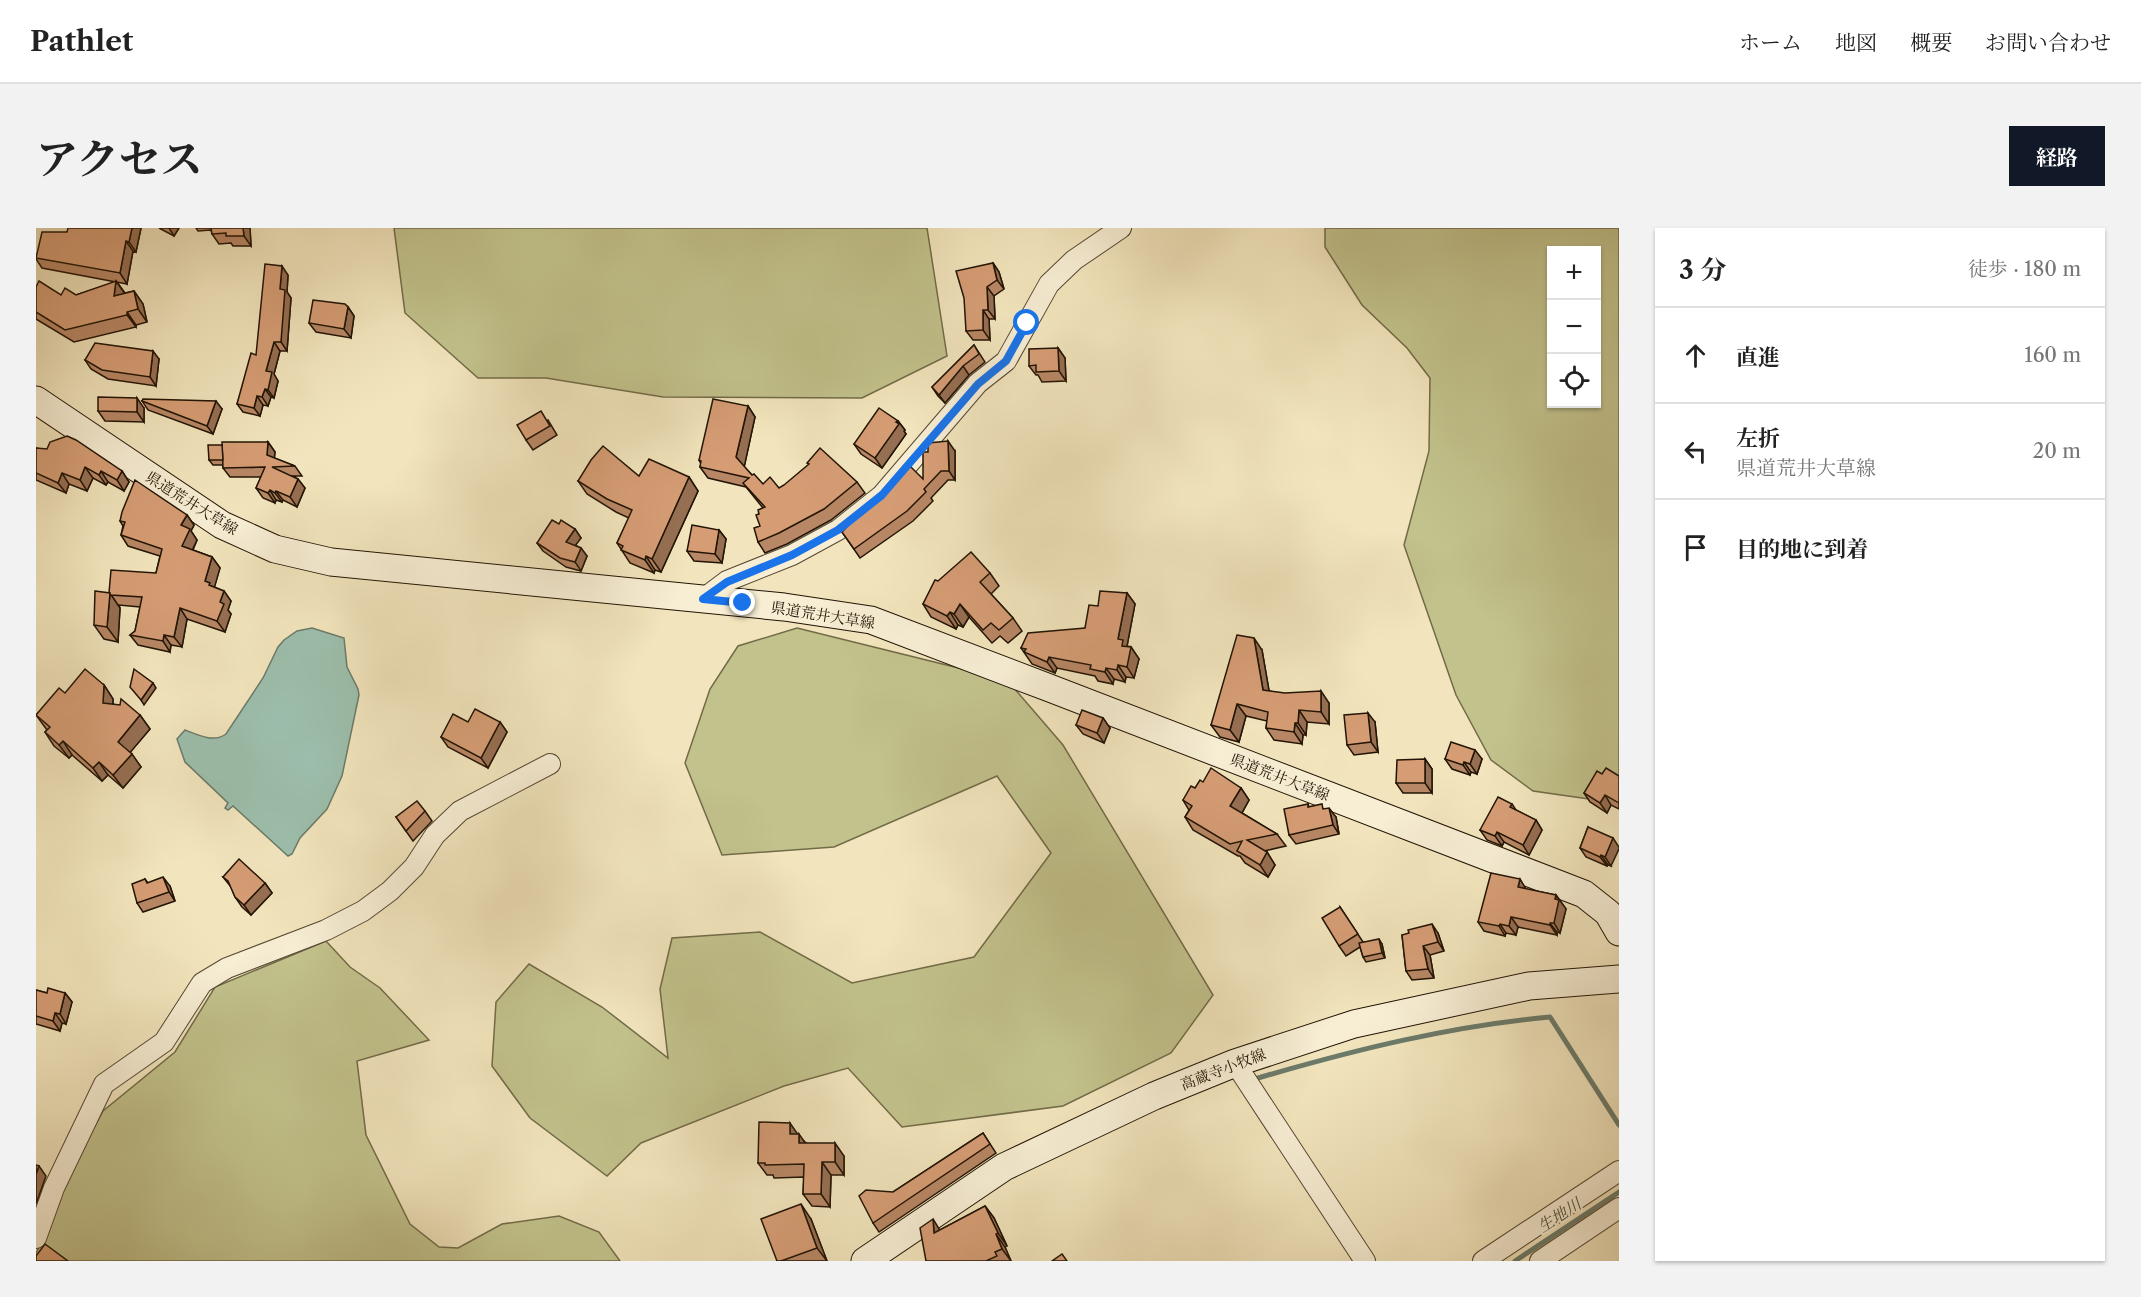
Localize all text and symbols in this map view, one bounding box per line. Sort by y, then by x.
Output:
text: Pathlet [30,24,133,58]
text: ホーム [1739,30,1802,55]
text: 地図 [1835,30,1877,55]
text: 概要 [1910,30,1952,55]
text: お問い合わせ [1985,30,2111,55]
button: 経路 [2009,126,2105,186]
text: アクセス [36,133,203,185]
map controls [1547,246,1601,408]
button: + [1547,246,1601,300]
text: 3 分 [1679,254,1726,286]
text: 徒歩 · 180 m [1968,257,2081,281]
button: − [1547,300,1601,354]
route start [1013,309,1039,335]
icon: ahead [1679,339,1712,372]
text: 160 m [2024,343,2081,367]
text: 直進 [1736,344,1780,371]
button: locate [1547,354,1601,408]
text: 左折 [1736,425,1780,452]
icon: left [1679,435,1712,468]
text: 20 m [2033,439,2081,463]
text: 県道荒井大草線 [1736,456,1876,480]
street label: 県道荒井大草線 [142,467,242,539]
icon: arrive [1679,531,1712,564]
text: 目的地に到着 [1736,536,1868,563]
route end [729,589,755,615]
street label: 県道荒井大草線 [770,597,876,633]
street label: 県道荒井大草線 [1228,749,1332,805]
street label: 高蔵寺小牧線 [1178,1044,1268,1094]
water label: 生地川 [1533,1192,1586,1236]

